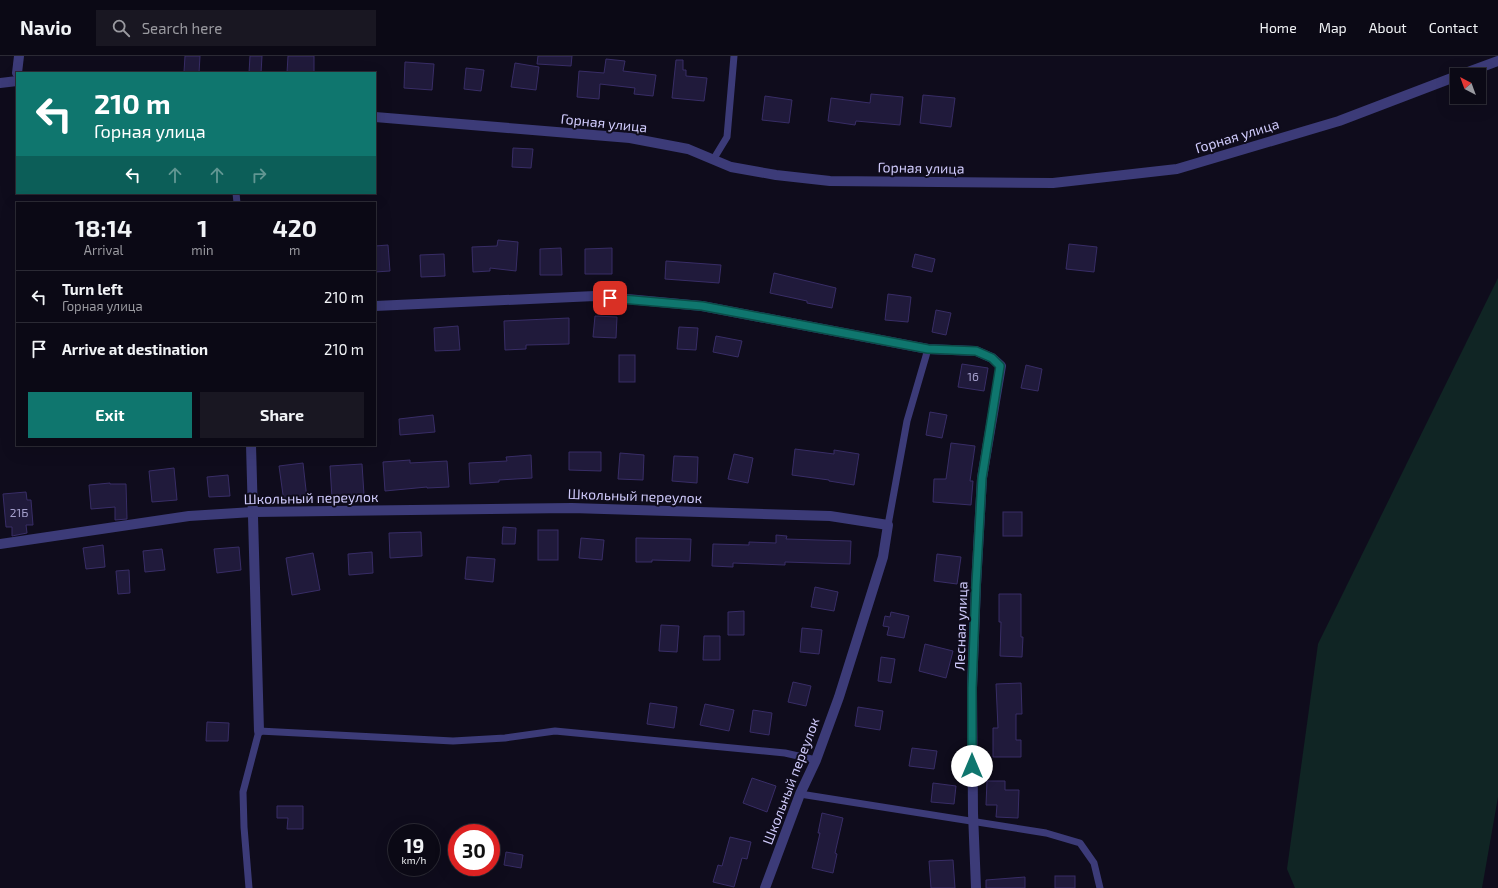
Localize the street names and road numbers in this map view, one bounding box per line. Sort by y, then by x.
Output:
street label: Горная улица [560,110,648,135]
street label: Горная улица [1193,115,1281,156]
street label: Горная улица [877,158,965,177]
street label: Школьный переулок [567,485,703,506]
street label: Школьный переулок [244,488,379,507]
street label: Лесная улица [950,581,971,671]
street label: Школьный переулок [758,714,823,847]

